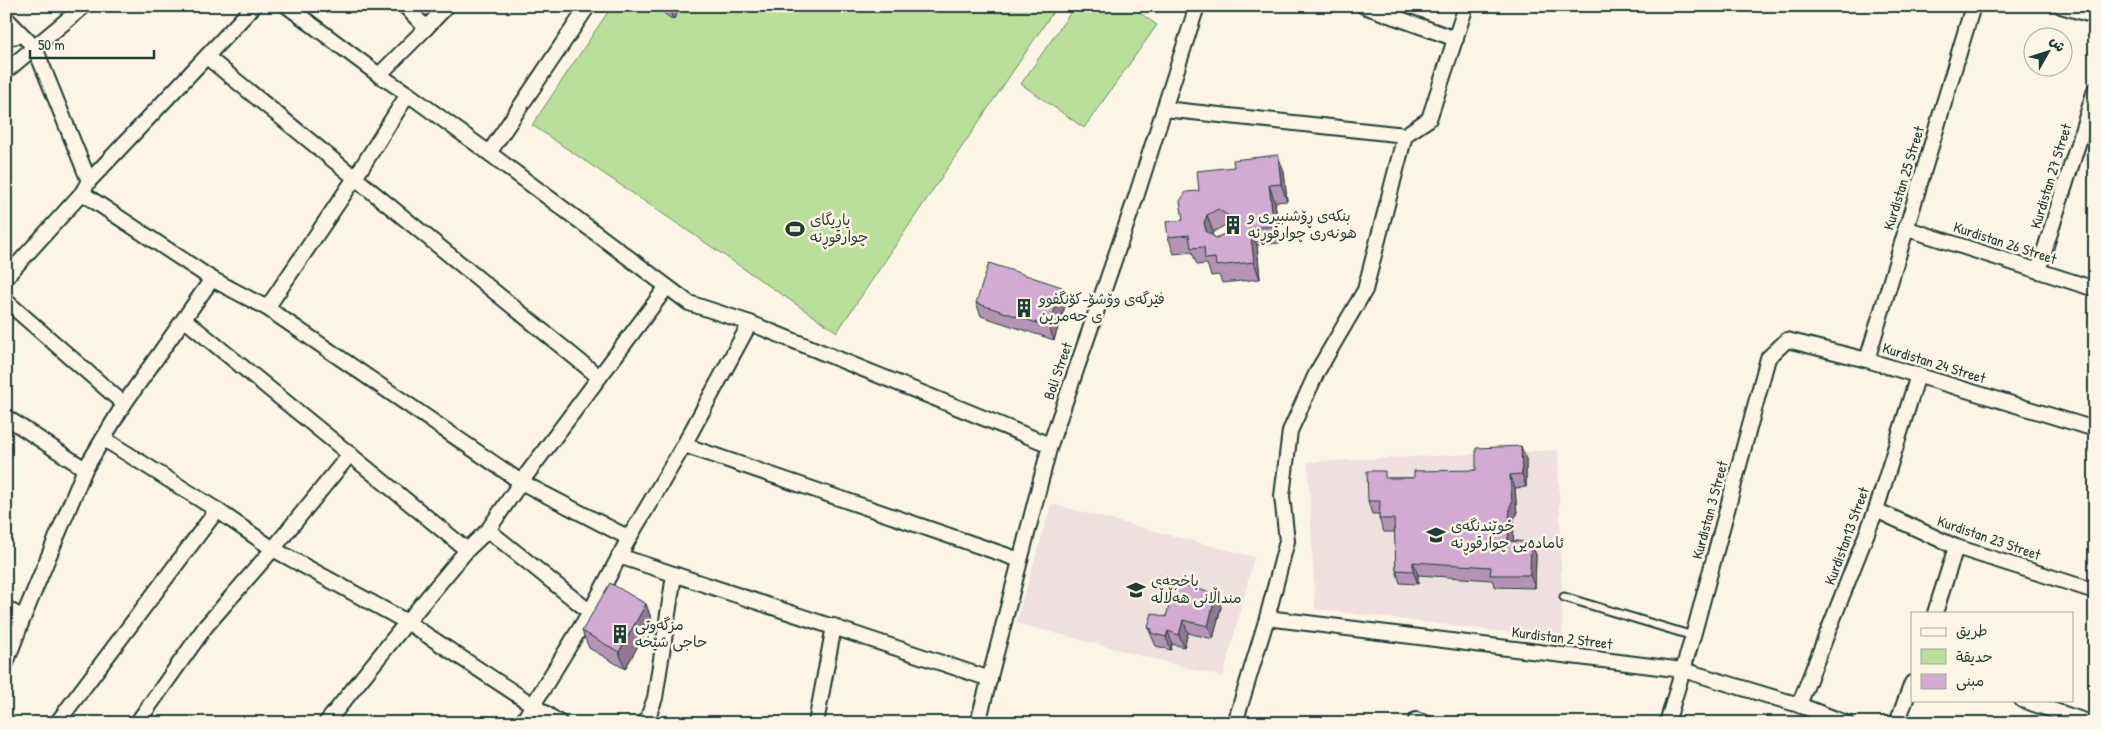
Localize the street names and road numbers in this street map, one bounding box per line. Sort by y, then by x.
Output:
street label: Kurdistan 27 Street [2025,120,2077,231]
street label: Kurdistan 25 Street [1878,123,1930,232]
street label: Kurdistan 26 Street [1951,216,2060,269]
street label: Kurdistan 24 Street [1880,337,1989,388]
street label: Boli Street [1038,339,1077,402]
street label: Kurdistan 3 Street [1686,458,1733,561]
street label: Kurdistan13 Street [1819,483,1874,588]
street label: Kurdistan 23 Street [1935,510,2044,565]
street label: Kurdistan 2 Street [1511,621,1614,654]

